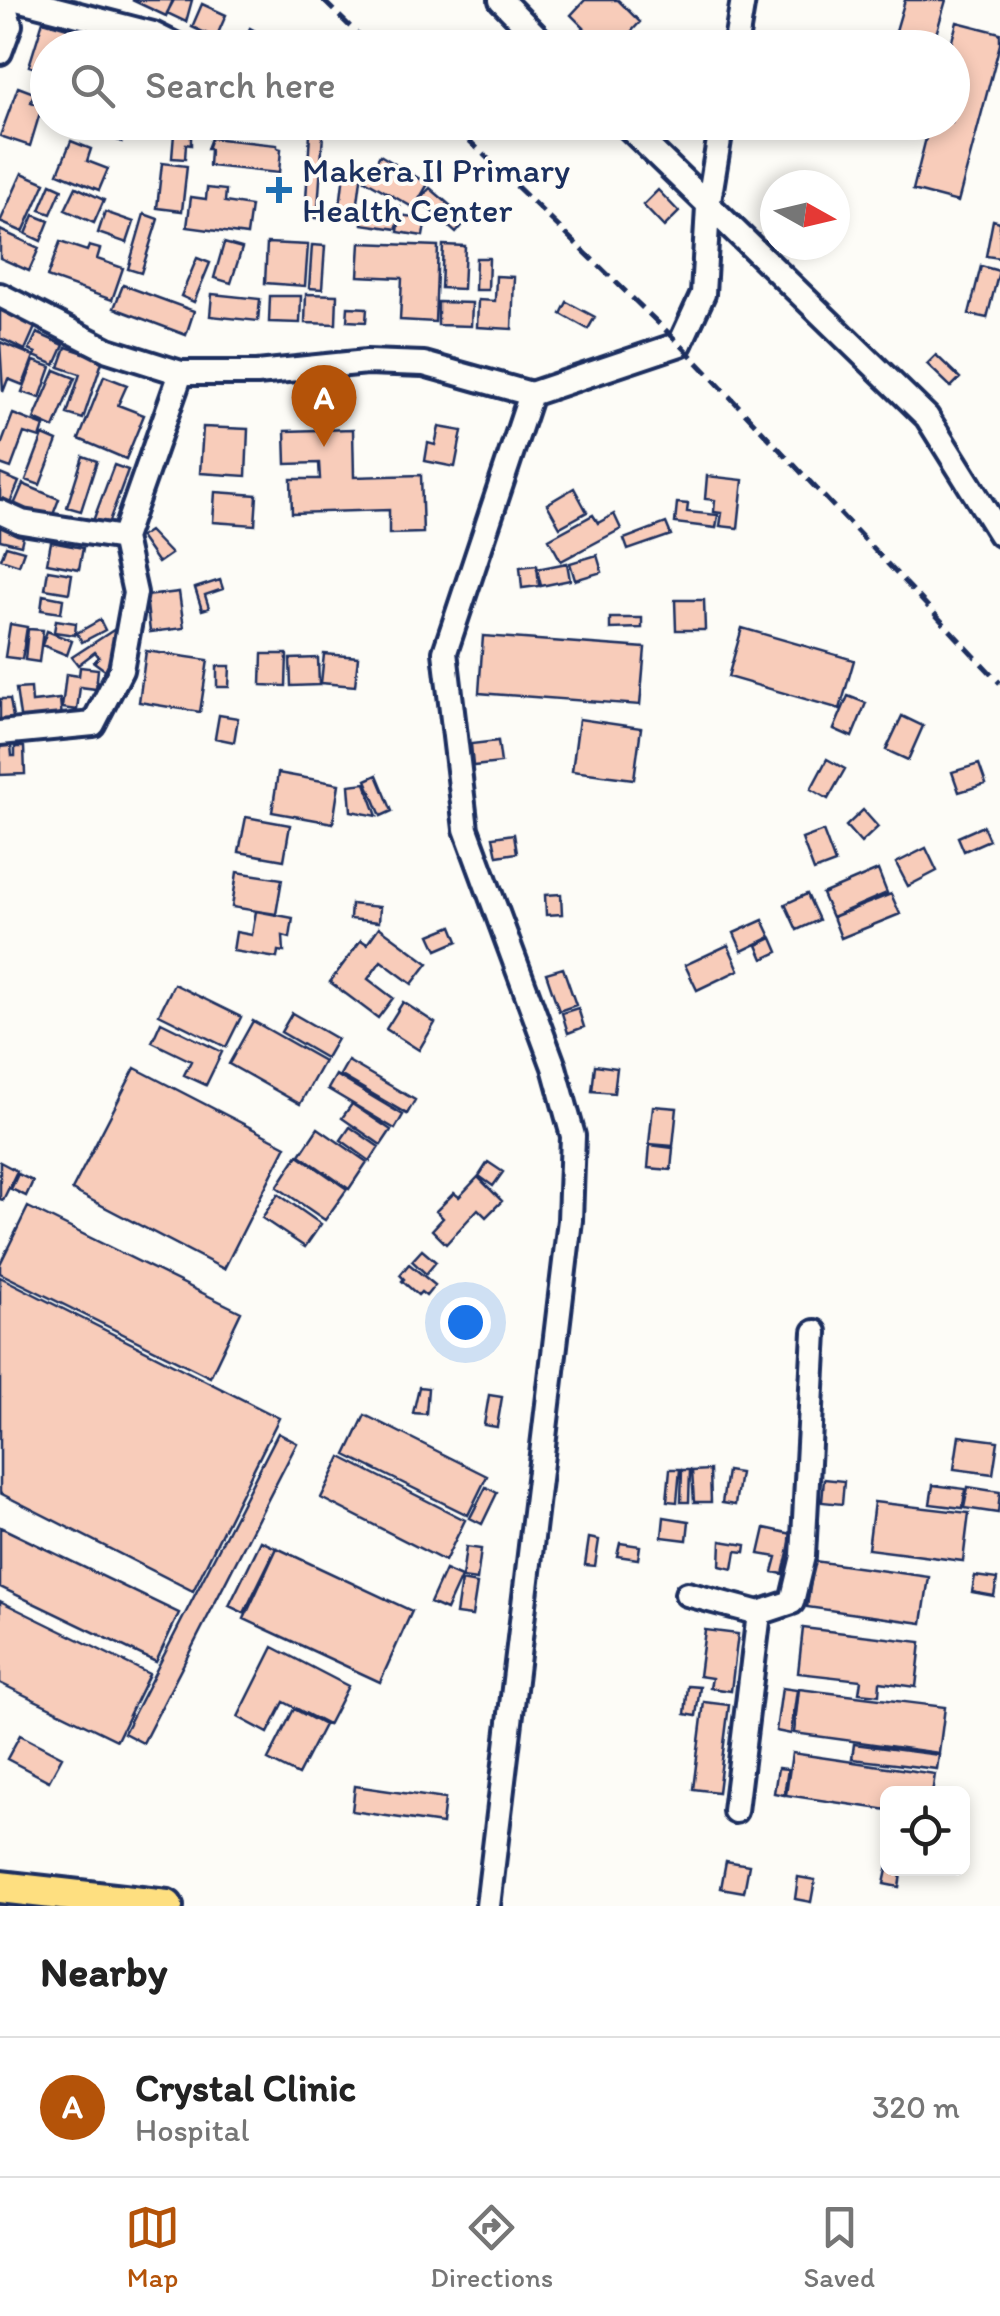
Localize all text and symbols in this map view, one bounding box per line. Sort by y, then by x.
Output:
search box [30,30,970,140]
icon: search [65,58,120,113]
text: Search here [145,62,336,108]
place label: Makera II Primary Health Center [302,149,570,231]
north arrow [760,170,850,260]
marker: Makera II Primary Health Center [266,177,292,203]
pin: A [292,364,356,447]
your location [440,1297,491,1348]
map controls [880,1786,970,1876]
button: locate [880,1786,970,1876]
text: Nearby [40,1946,167,1997]
text: Crystal Clinic [135,2065,356,2111]
text: A [62,2088,83,2126]
text: 320 m [872,2088,960,2126]
text: Hospital [135,2111,249,2149]
tab: Map [125,2200,180,2294]
tab: Directions [430,2200,553,2294]
tab: Saved [803,2200,875,2294]

